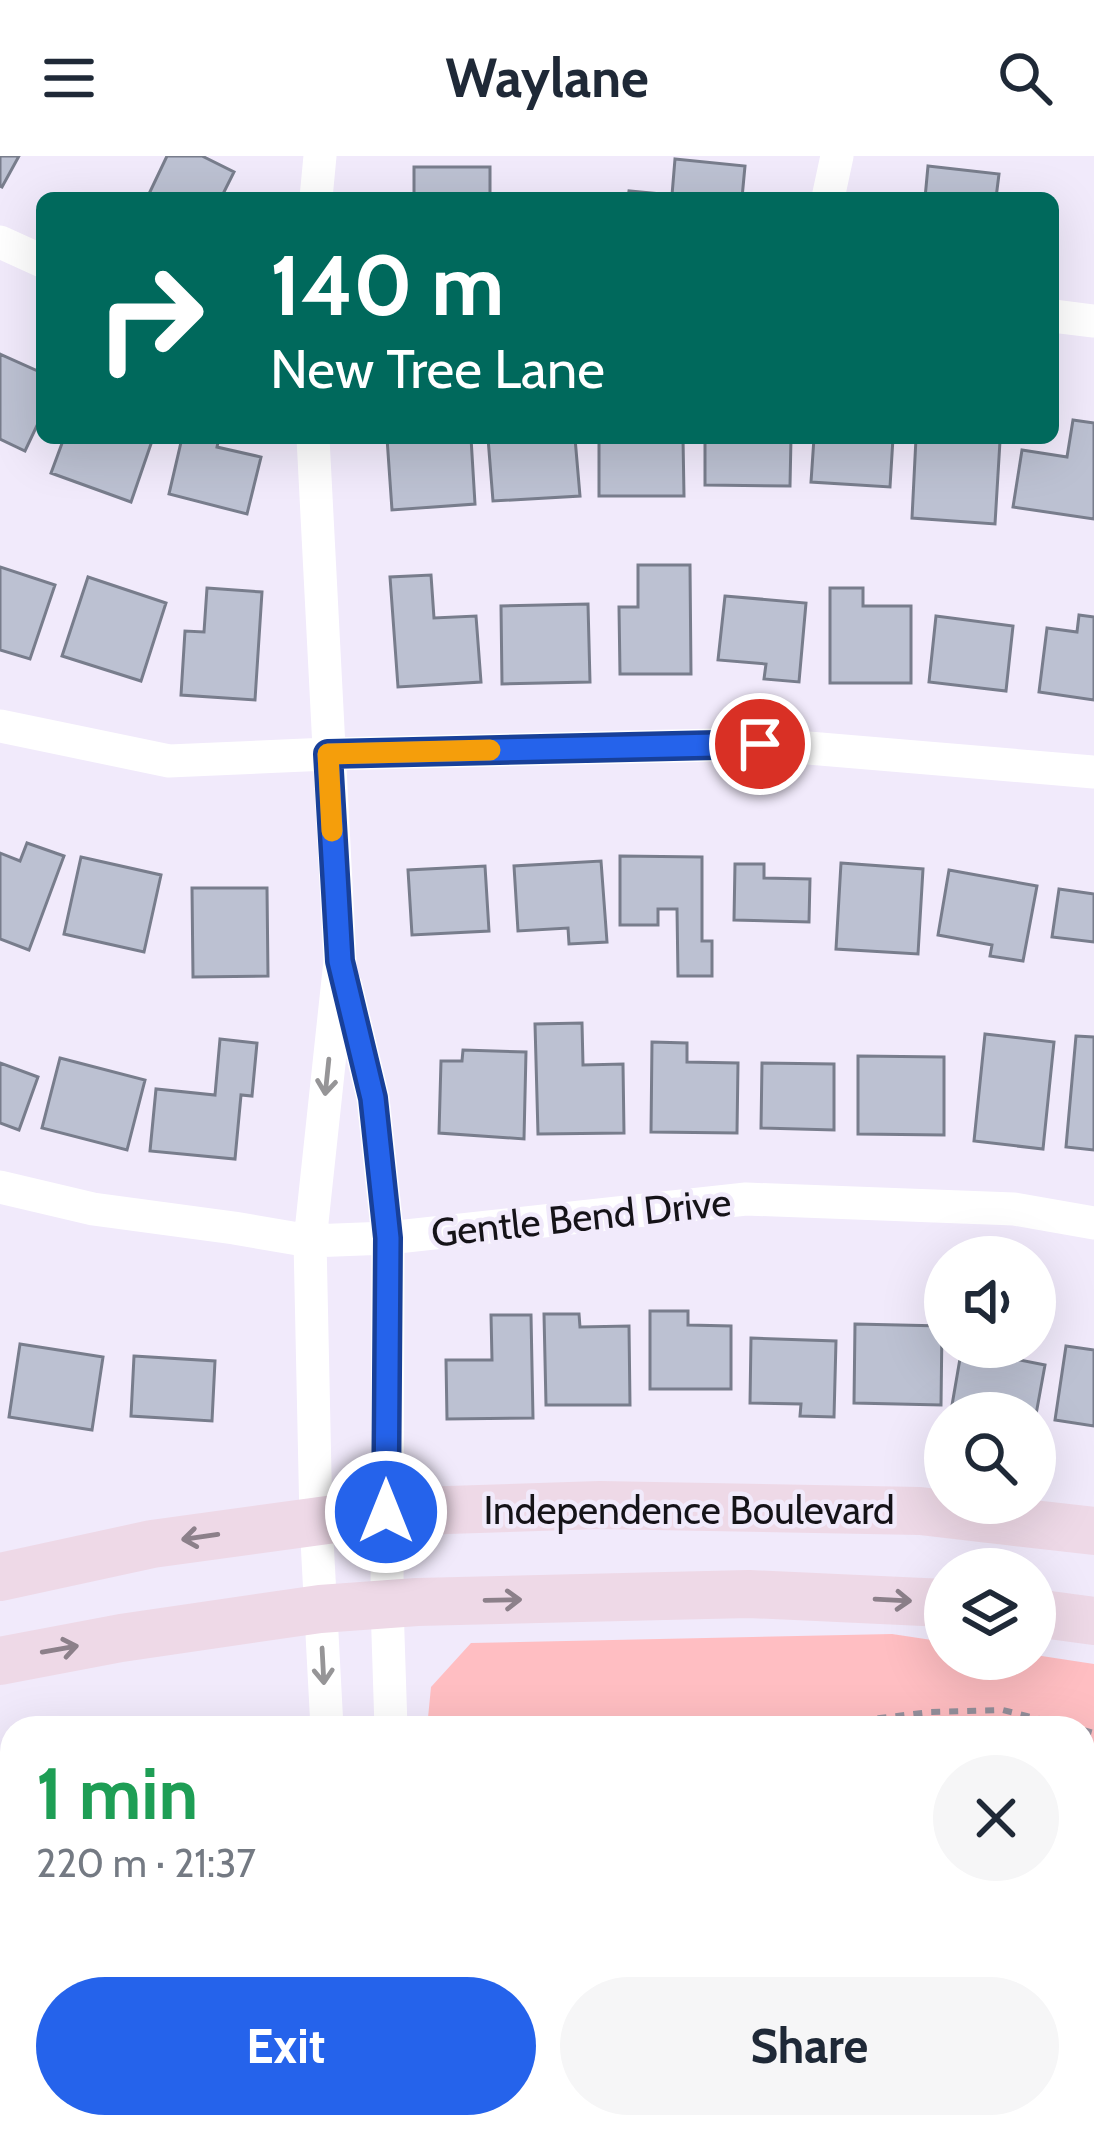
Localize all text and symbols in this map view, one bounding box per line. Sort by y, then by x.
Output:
icon: menu [36,45,102,111]
text: Waylane [445,45,649,111]
icon: search [992,45,1058,111]
text: 140 m [270,234,504,336]
icon: right [72,240,228,396]
text: New Tree Lane [270,336,605,402]
pin [709,693,811,795]
icon: arrive [727,711,793,777]
one-way arrow [316,1057,338,1096]
street label: Gentle Bend Drive [429,1177,733,1257]
map controls [924,1236,1056,1680]
button: sound [924,1236,1056,1368]
button: search [924,1392,1056,1524]
position arrow [323,1449,449,1575]
street label: Independence Boulevard [483,1486,895,1534]
one-way arrow [181,1526,220,1549]
button: layers [924,1548,1056,1680]
one-way arrow [483,1588,522,1611]
one-way arrow [873,1589,912,1612]
one-way arrow [40,1637,79,1660]
one-way arrow [312,1646,335,1685]
text: 1 min [36,1750,198,1837]
button: close [933,1755,1059,1881]
text: 220 m · 21:37 [36,1839,256,1887]
button: Exit [36,1977,536,2115]
button: Share [560,1977,1059,2115]

